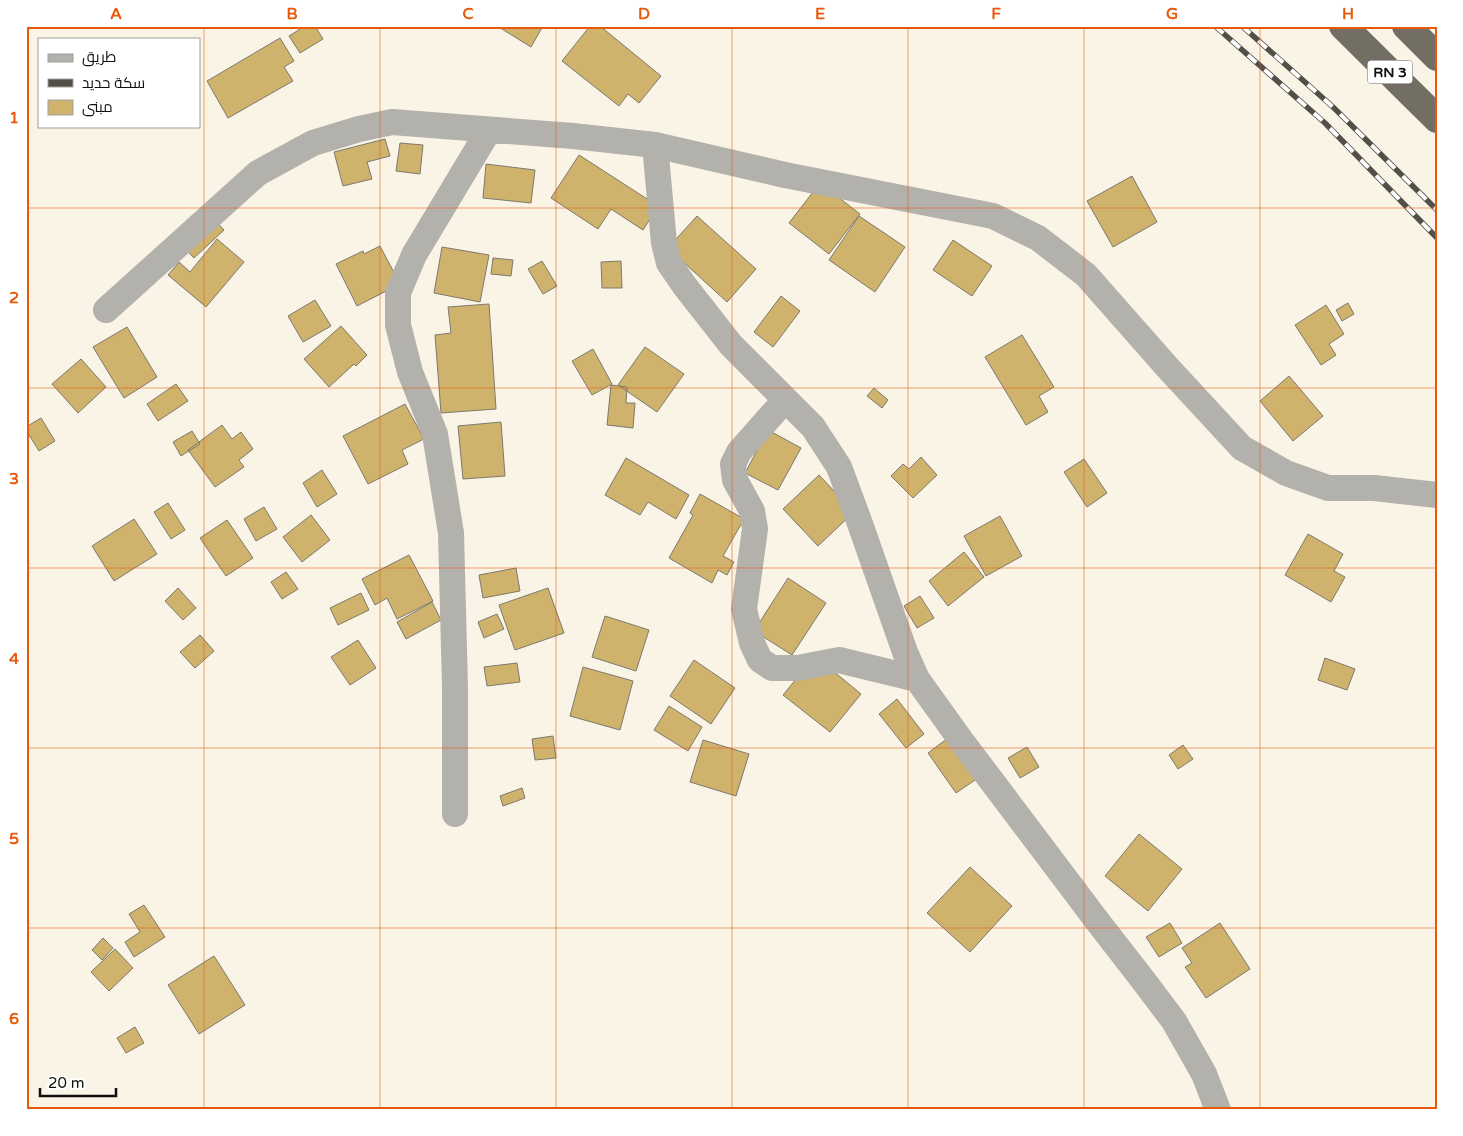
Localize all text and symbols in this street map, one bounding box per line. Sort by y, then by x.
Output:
text: A [110,4,122,24]
text: B [286,4,298,24]
text: C [462,4,474,24]
text: D [638,4,650,24]
text: E [815,4,825,24]
text: F [991,4,1001,24]
text: G [1166,4,1178,24]
text: H [1342,4,1354,24]
legend [38,38,200,128]
text: طريق [82,48,116,67]
road number: RN 3 [1368,61,1412,84]
text: سكة حديد [82,74,145,92]
text: مبنى [82,98,113,117]
text: 1 [9,108,19,128]
text: 2 [9,288,19,308]
text: 3 [9,469,19,489]
text: 4 [9,649,19,669]
text: 5 [9,829,19,849]
text: 6 [9,1009,19,1029]
scale bar [40,1066,116,1098]
text: 20 m [48,1074,85,1092]

